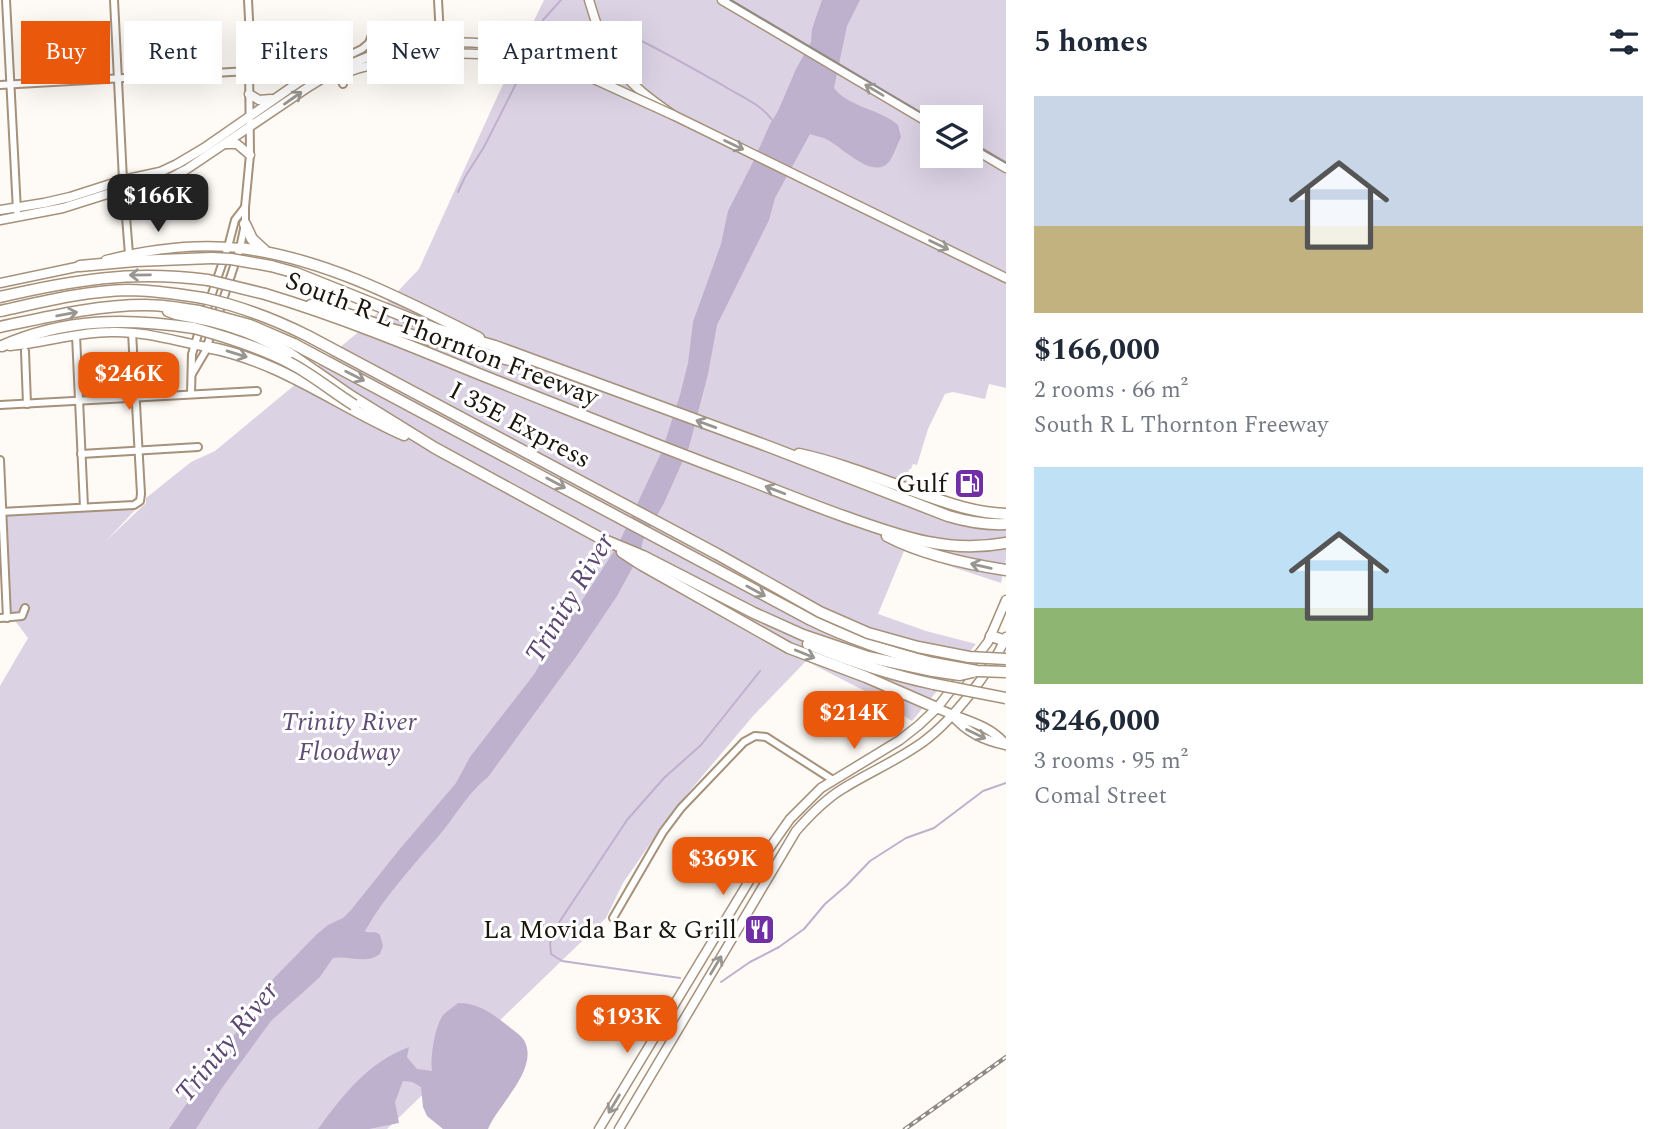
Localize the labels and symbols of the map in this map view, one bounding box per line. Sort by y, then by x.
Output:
one-way arrow [864,83,885,96]
one-way arrow [283,91,302,105]
one-way arrow [723,139,744,152]
pin: $166K [109,174,207,234]
one-way arrow [928,238,949,252]
street label: South R L Thornton Freeway [280,261,606,418]
one-way arrow [129,269,152,282]
one-way arrow [55,306,78,320]
one-way arrow [226,348,248,361]
pin: $246K [80,352,178,412]
one-way arrow [344,370,365,384]
street label: I 35E Express [442,371,598,479]
one-way arrow [696,417,718,429]
place label: Gulf [896,464,949,504]
fuel station icon: Gulf [953,467,987,501]
one-way arrow [545,476,565,490]
one-way arrow [764,483,786,495]
water label: Trinity River [514,524,626,672]
one-way arrow [970,558,993,572]
one-way arrow [745,585,766,598]
one-way arrow [793,649,815,662]
pin: $214K [805,692,903,751]
park label: Trinity River Floodway [281,702,418,772]
one-way arrow [965,728,986,742]
pin: $369K [674,838,772,897]
place label: La Movida Bar & Grill [483,910,737,950]
restaurant icon: La Movida Bar & Grill [743,913,777,947]
one-way arrow [710,956,724,976]
water label: Trinity River [164,972,290,1112]
pin: $193K [578,996,676,1055]
one-way arrow [607,1093,621,1113]

